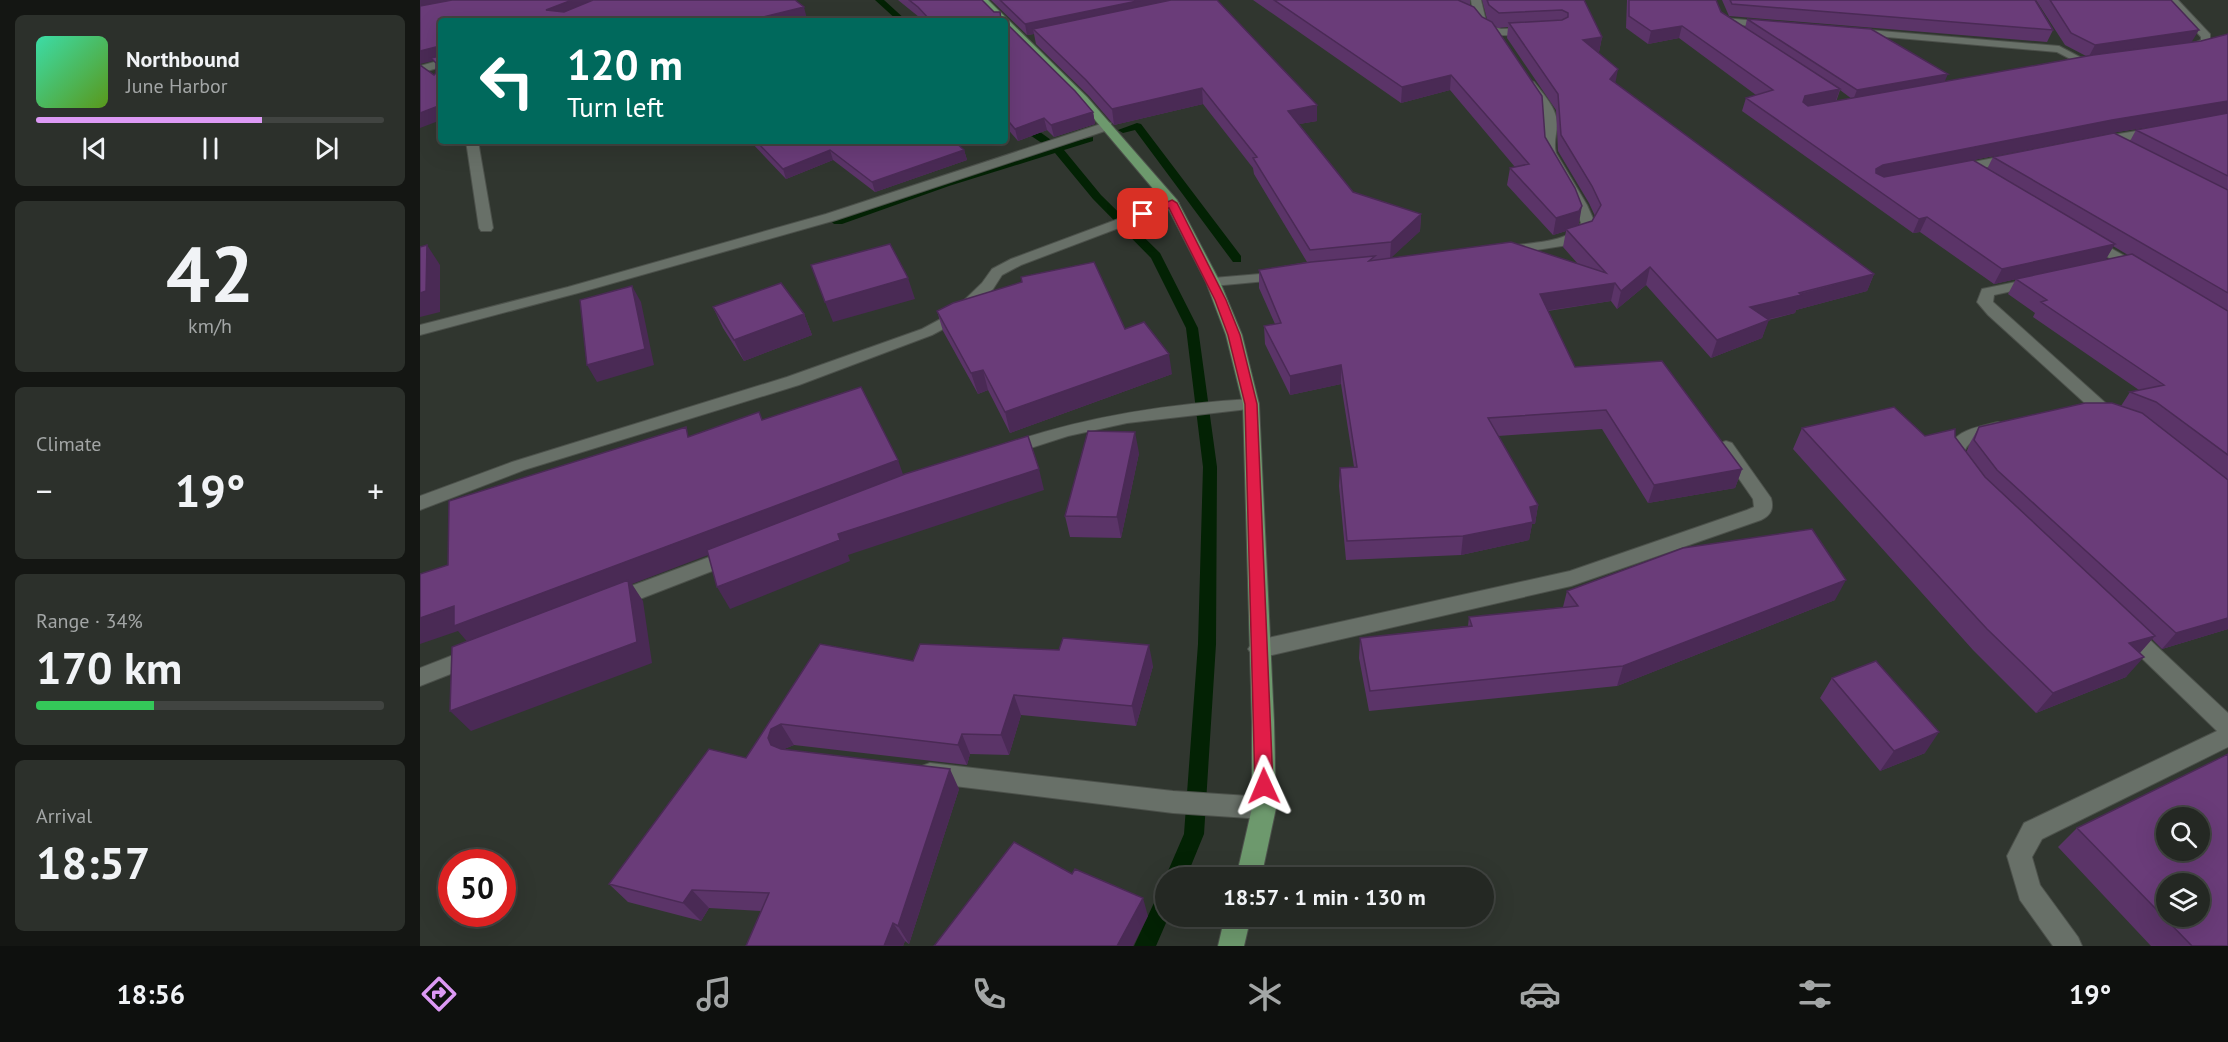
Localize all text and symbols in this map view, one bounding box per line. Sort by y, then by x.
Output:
text: 120 m [567,37,683,92]
icon: left [468,42,546,120]
text: Northbound [126,45,240,73]
text: June Harbor [126,73,228,99]
text: Turn left [567,90,664,124]
icon: previous [78,132,111,165]
icon: pause [194,132,227,165]
icon: next [310,132,343,165]
pin [1117,188,1168,239]
icon: arrive [1126,197,1159,230]
text: 42 [166,223,254,324]
text: km/h [188,313,232,339]
text: Climate [36,431,102,457]
text: 19° [175,461,245,519]
text: − [36,469,53,512]
text: + [367,469,384,512]
text: Range · 34% [36,608,143,634]
text: 170 km [36,638,182,696]
position arrow [1232,754,1296,818]
text: Arrival [36,803,92,829]
map controls [2156,807,2210,927]
button: search [2156,807,2210,861]
text: 18:57 [36,833,150,891]
speed limit sign: 50 [438,849,516,927]
button: layers [2156,873,2210,927]
text: 18:57 · 1 min · 130 m [1223,883,1426,911]
icon: directions [418,973,460,1015]
icon: music [693,973,735,1015]
icon: phone [968,973,1010,1015]
icon: climate [1244,973,1286,1015]
icon: car [1519,973,1561,1015]
icon: filters [1794,973,1836,1015]
text: 18:56 [117,977,185,1011]
text: 19° [2069,977,2111,1011]

